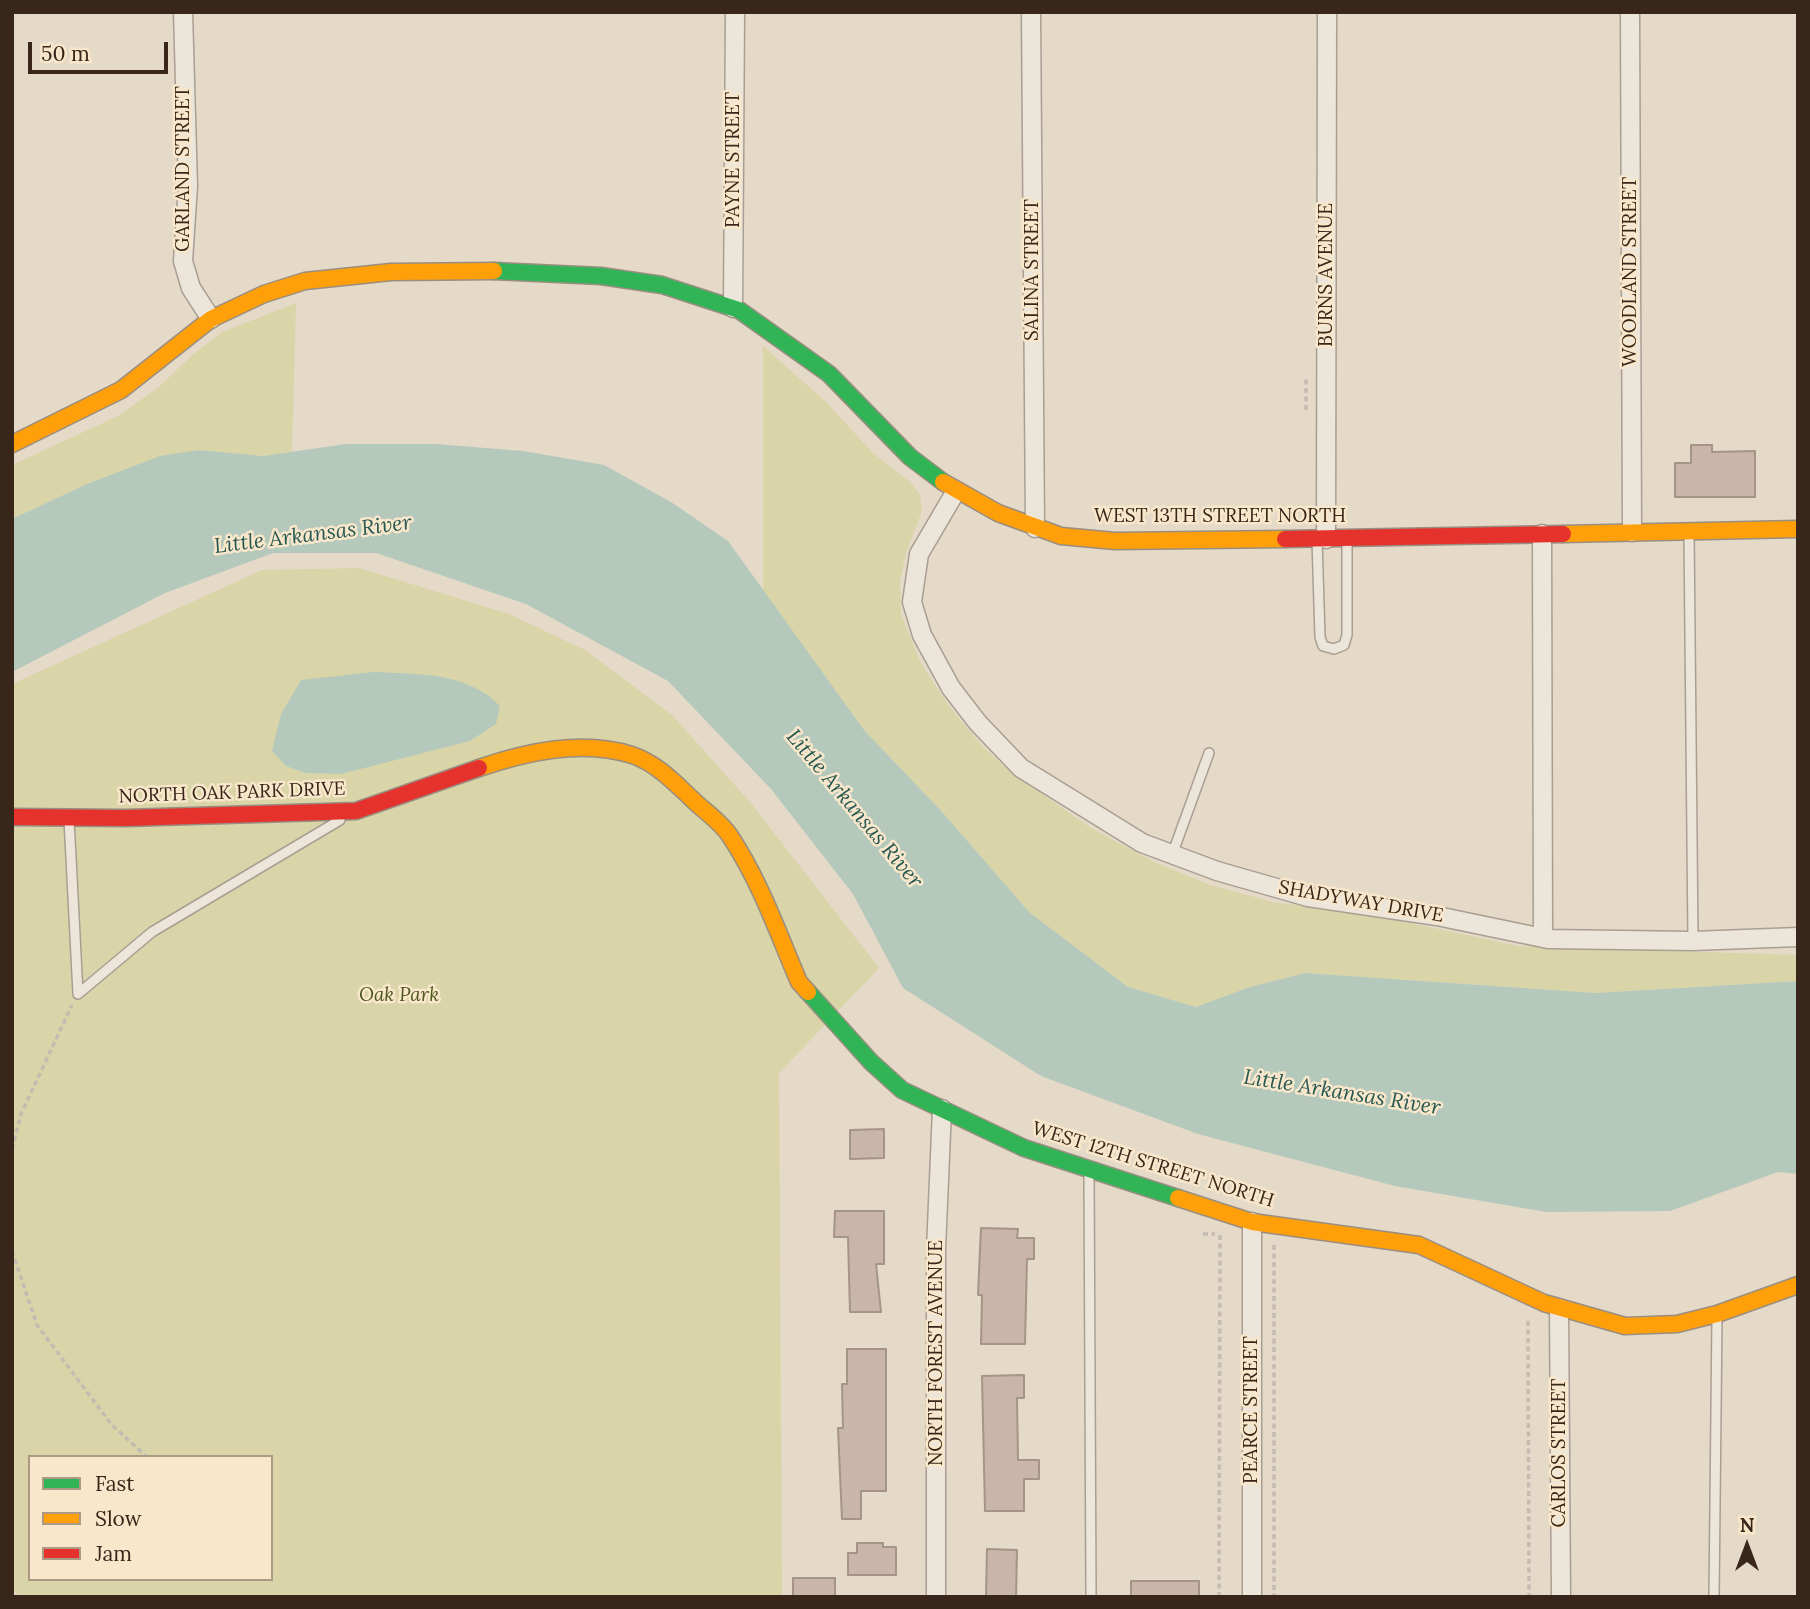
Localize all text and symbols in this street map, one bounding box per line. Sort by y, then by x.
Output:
scale bar [32,28,172,72]
text: 50 m [41,40,90,67]
street label: GARLAND STREET [173,86,195,252]
street label: PAYNE STREET [723,92,745,228]
street label: WOODLAND STREET [1620,177,1642,367]
street label: SALINA STREET [1022,199,1044,341]
street label: BURNS AVENUE [1316,203,1338,347]
street label: WEST 13TH STREET NORTH [1094,506,1346,528]
water label: Little Arkansas River [213,510,413,560]
water label: Little Arkansas River [780,725,928,893]
street label: NORTH OAK PARK DRIVE [118,778,346,808]
street label: SHADYWAY DRIVE [1277,876,1445,928]
park label: Oak Park [359,985,439,1007]
water label: Little Arkansas River [1242,1065,1442,1121]
street label: WEST 12TH STREET NORTH [1029,1117,1277,1213]
street label: NORTH FOREST AVENUE [926,1240,948,1466]
street label: PEARCE STREET [1241,1336,1263,1484]
street label: CARLOS STREET [1549,1378,1571,1528]
legend [28,1455,273,1581]
text: Fast [95,1470,134,1497]
text: Slow [95,1505,142,1532]
north arrow [1712,1511,1782,1581]
text: N [1740,1513,1754,1537]
text: Jam [95,1540,132,1567]

